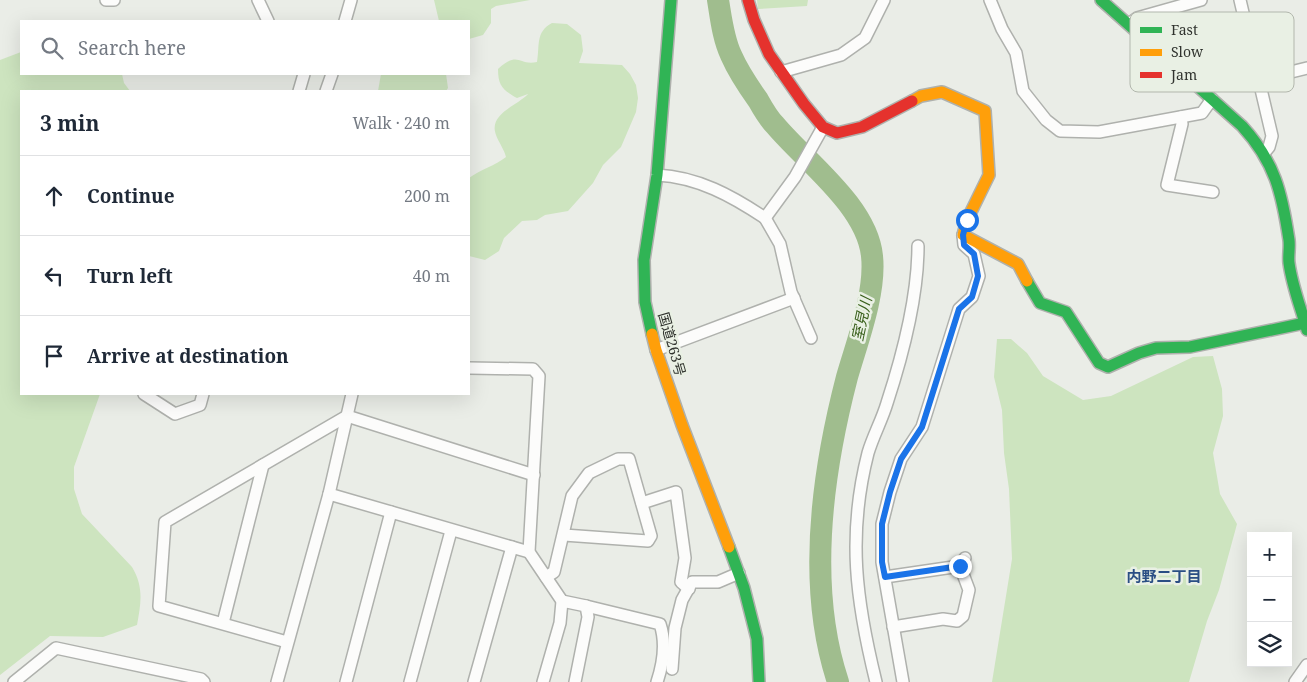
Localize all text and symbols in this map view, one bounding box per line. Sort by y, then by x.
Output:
legend [1130,12,1294,92]
search box [20,20,470,75]
text: Fast [1171,20,1198,39]
icon: search [38,34,66,62]
text: Search here [78,35,186,61]
text: Slow [1171,42,1204,61]
text: Jam [1170,65,1197,84]
text: 3 min [40,109,99,137]
text: Walk · 240 m [353,112,450,134]
icon: ahead [40,182,68,210]
text: Continue [87,183,175,209]
text: 200 m [404,185,450,207]
route start [956,209,979,232]
icon: left [40,262,68,290]
text: Turn left [87,263,173,289]
text: 40 m [413,265,450,287]
water label: 室見川 [847,293,876,343]
street label: 国道263号 [654,310,691,378]
icon: arrive [40,342,68,370]
text: Arrive at destination [87,343,289,369]
map controls [1247,532,1292,667]
button: + [1247,532,1292,577]
route end [949,555,972,578]
district label: 内野二丁目 [1126,566,1202,586]
button: − [1247,577,1292,622]
button: layers [1247,622,1292,667]

